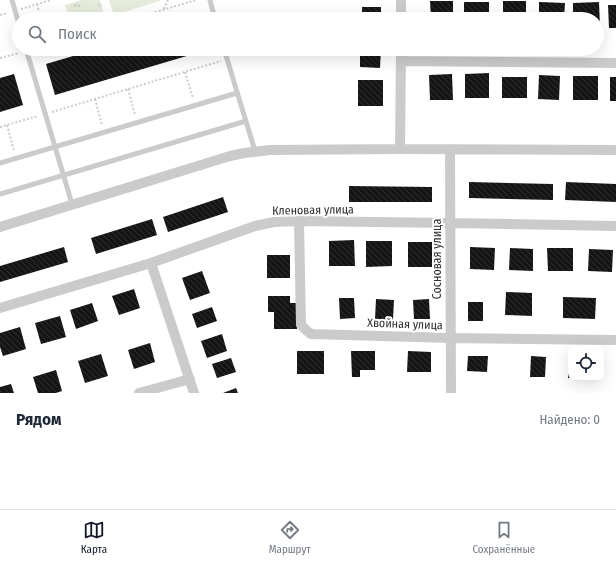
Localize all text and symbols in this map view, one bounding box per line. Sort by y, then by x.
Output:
search box [12,12,604,56]
icon: search [26,23,48,45]
text: Поиск [58,25,96,43]
street label: Кленовая улица [272,202,354,218]
street label: Сосновая улица [430,219,444,299]
street label: Хвойная улица [367,316,443,332]
map controls [568,345,604,381]
button: locate [568,345,604,381]
text: Рядом [16,409,61,430]
text: Найдено: 0 [539,412,600,427]
tab: Карта [81,519,107,556]
tab: Маршрут [269,519,311,556]
tab: Сохранённые [472,519,535,556]

